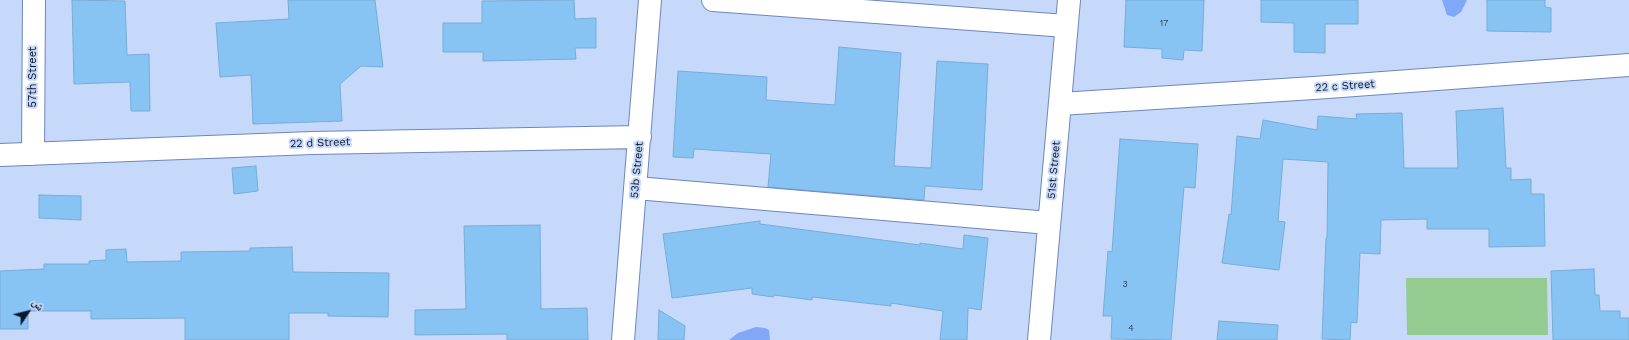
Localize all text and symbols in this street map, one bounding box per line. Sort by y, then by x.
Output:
house number: 17 [1160,18,1168,28]
street label: 57th Street [26,47,40,107]
street label: 22 c Street [1315,77,1375,95]
street label: 22 d Street [290,135,350,151]
street label: 53b Street [628,141,646,199]
street label: 51st Street [1045,141,1063,199]
house number: 3 [1122,279,1128,289]
north arrow [8,292,48,332]
text: ش [30,296,47,313]
house number: 4 [1128,323,1134,333]

